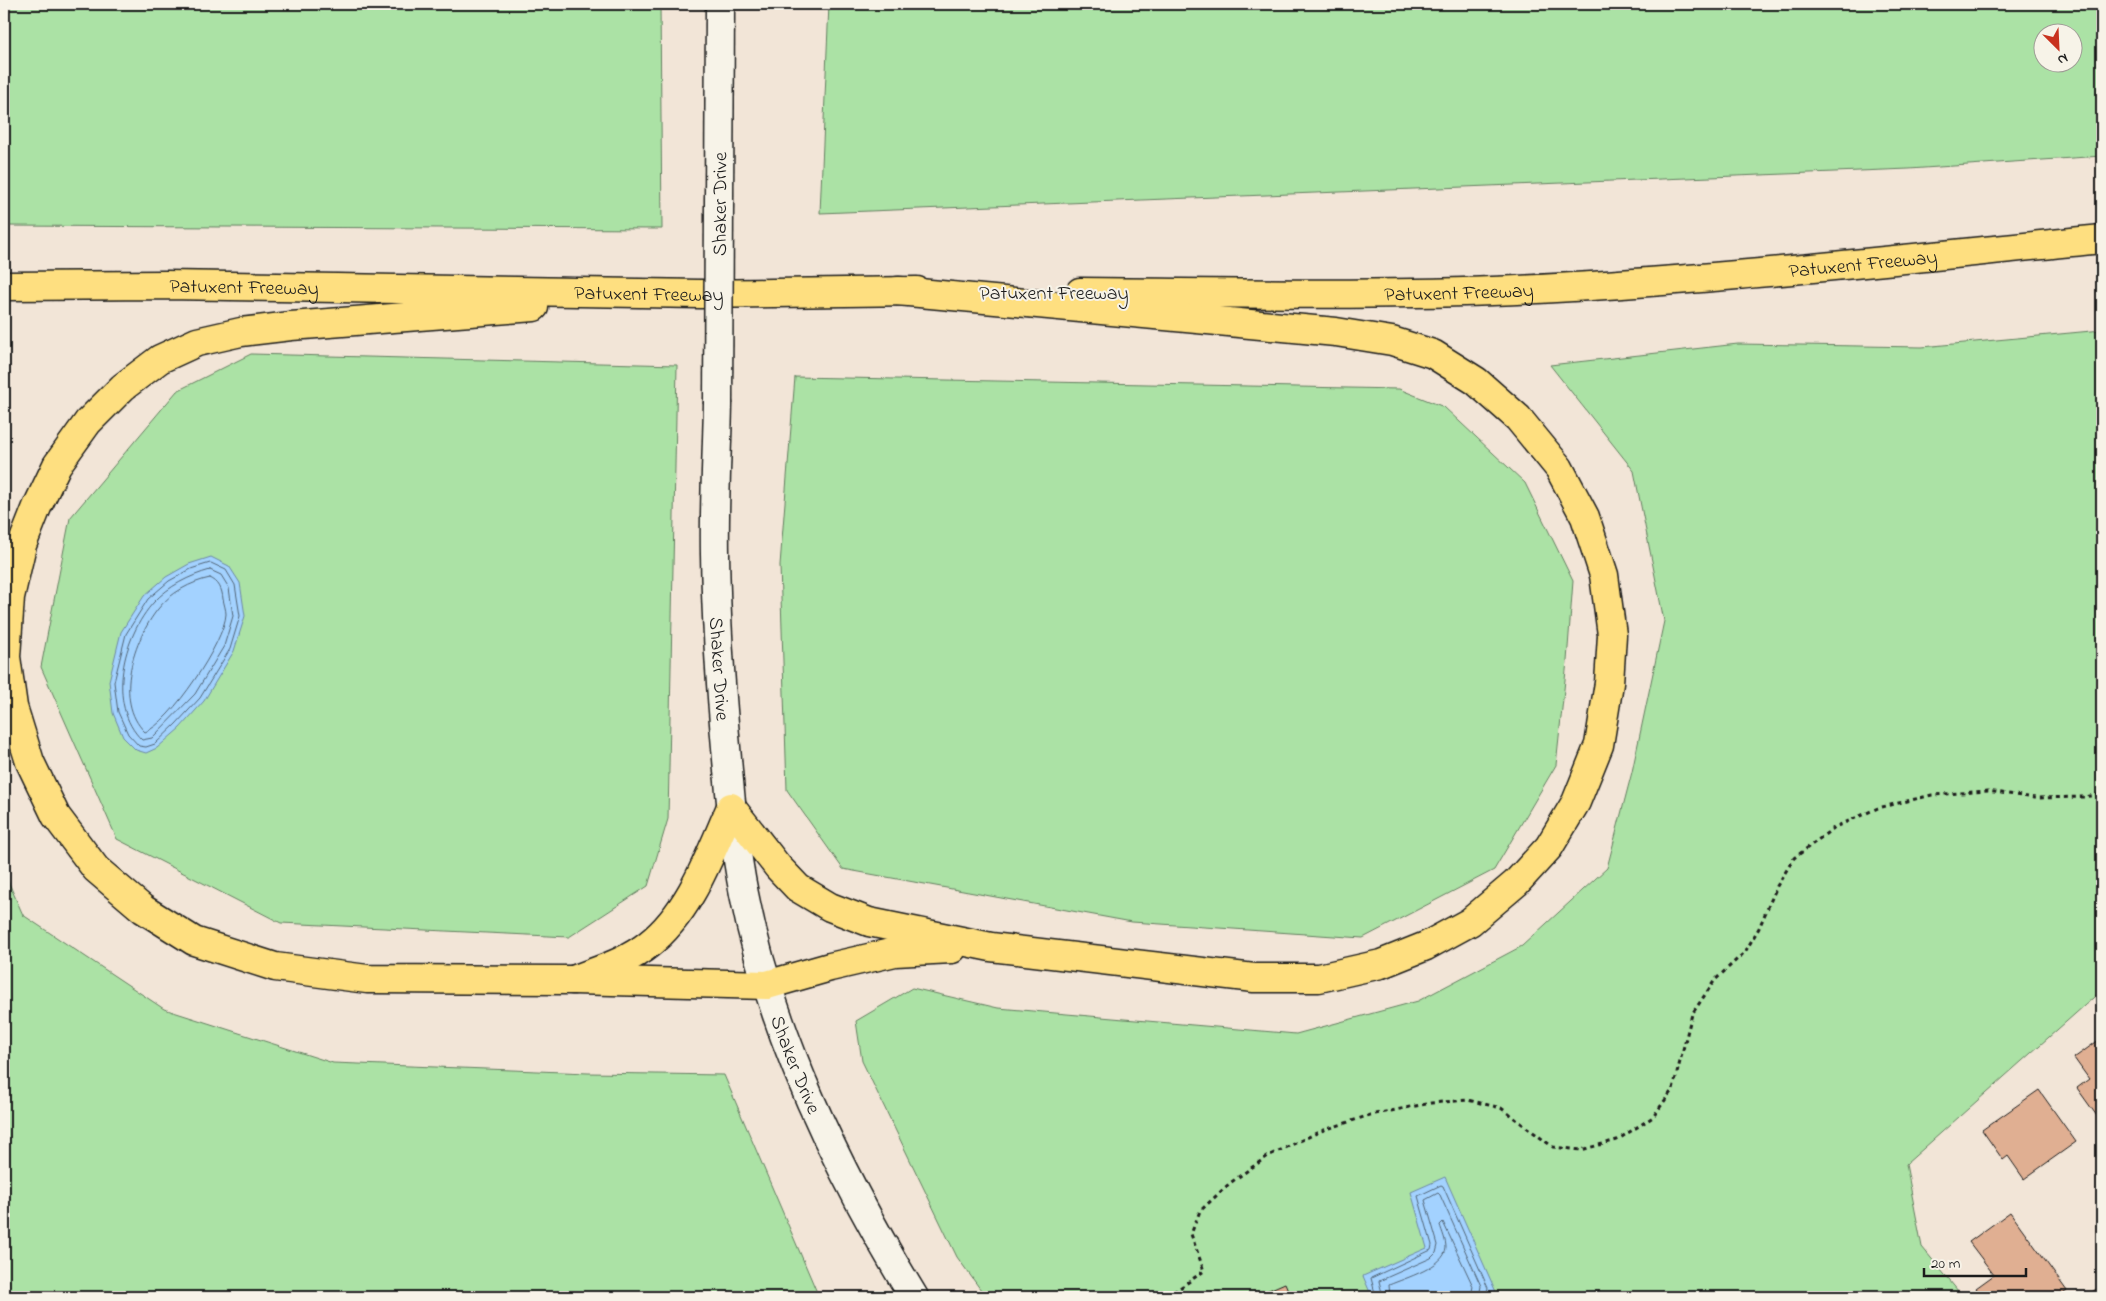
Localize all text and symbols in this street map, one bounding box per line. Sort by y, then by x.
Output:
north arrow [2034,22,2084,72]
text: N [2054,47,2071,70]
street label: Shaker Drive [707,152,736,256]
street label: Patuxent Freeway [1787,244,1939,287]
street label: Patuxent Freeway [169,273,319,305]
street label: Patuxent Freeway [1384,277,1534,310]
street label: Patuxent Freeway [574,280,724,311]
street label: Patuxent Freeway [979,280,1129,309]
street label: Shaker Drive [700,616,736,722]
street label: Shaker Drive [761,1012,827,1119]
scale bar [1924,1246,2026,1278]
text: 20 m [1931,1253,1961,1275]

